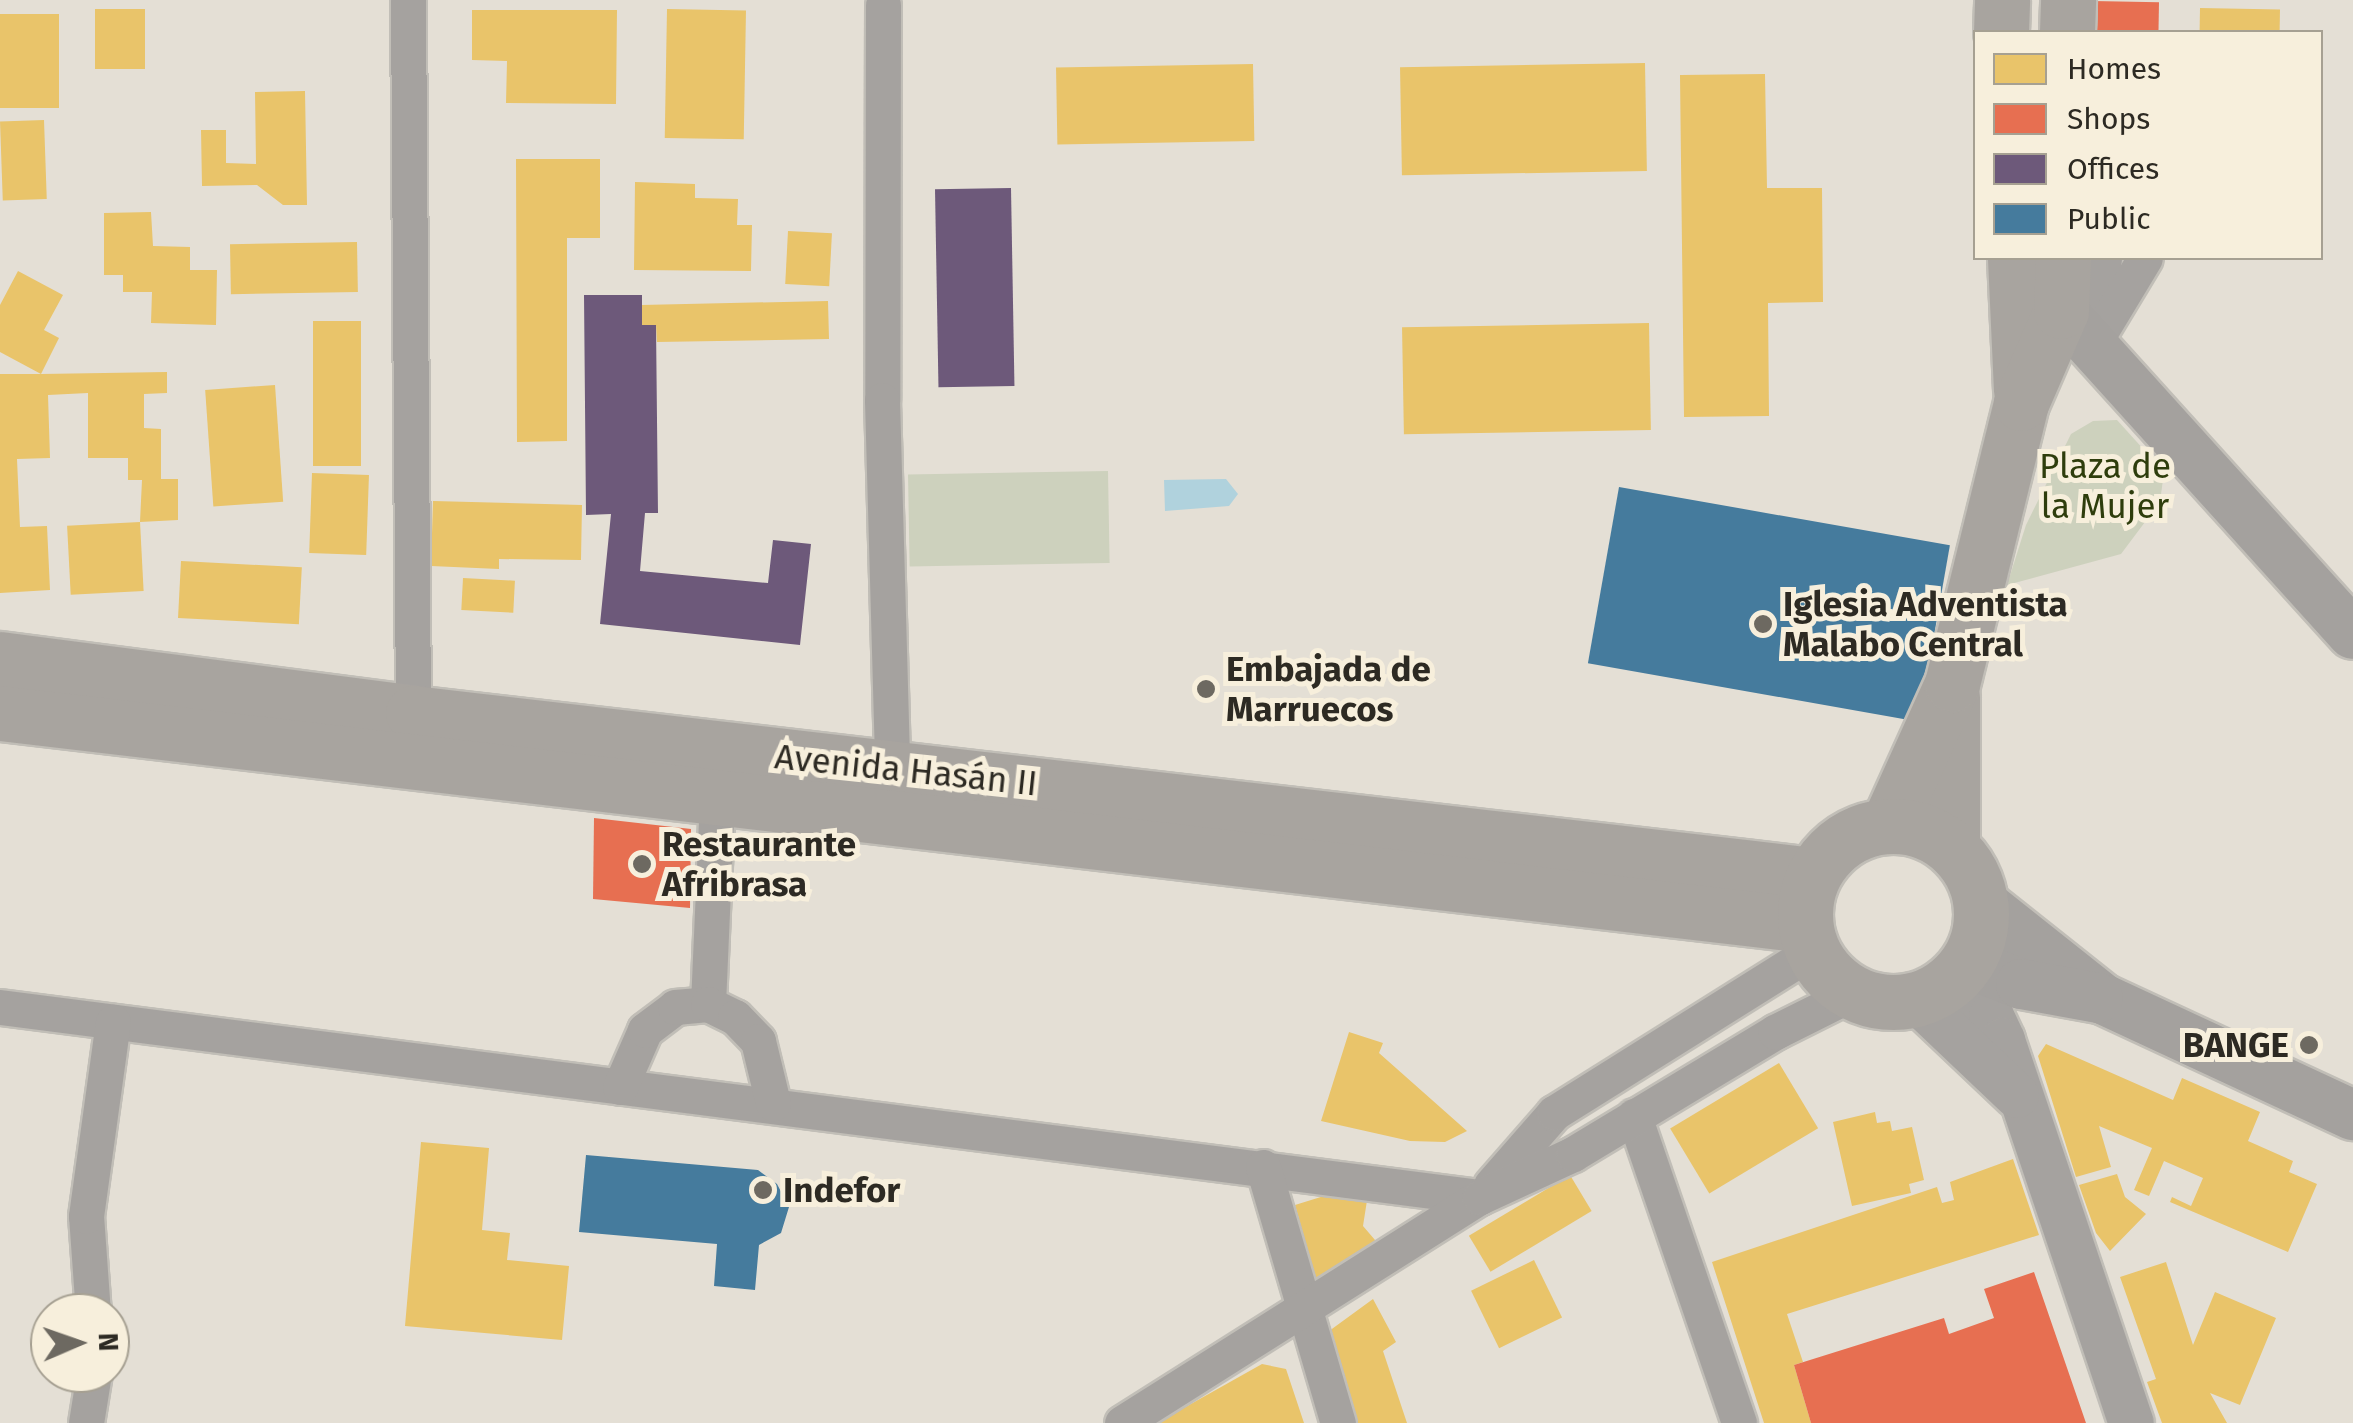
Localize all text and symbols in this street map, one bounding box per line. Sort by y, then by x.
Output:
legend [1973,30,2323,260]
text: Homes [2067,51,2161,87]
text: Shops [2067,101,2150,137]
text: Offices [2067,151,2159,187]
text: Public [2067,201,2151,237]
park label: Plaza de la Mujer [2039,445,2171,527]
place label: Iglesia Adventista Malabo Central [1783,583,2068,665]
marker: Iglesia Adventista Malabo Central [1752,613,1774,635]
place label: Embajada de Marruecos [1226,648,1431,730]
marker: Embajada de Marruecos [1195,678,1217,700]
street label: Avenida Hasán II [773,735,1039,805]
place label: Restaurante Afribrasa [662,823,856,905]
marker: Restaurante Afribrasa [631,853,653,875]
place label: BANGE [2183,1024,2289,1066]
marker: BANGE [2298,1034,2320,1056]
place label: Indefor [783,1169,900,1211]
marker: Indefor [752,1179,774,1201]
north arrow [30,1293,130,1393]
text: N [92,1332,125,1352]

